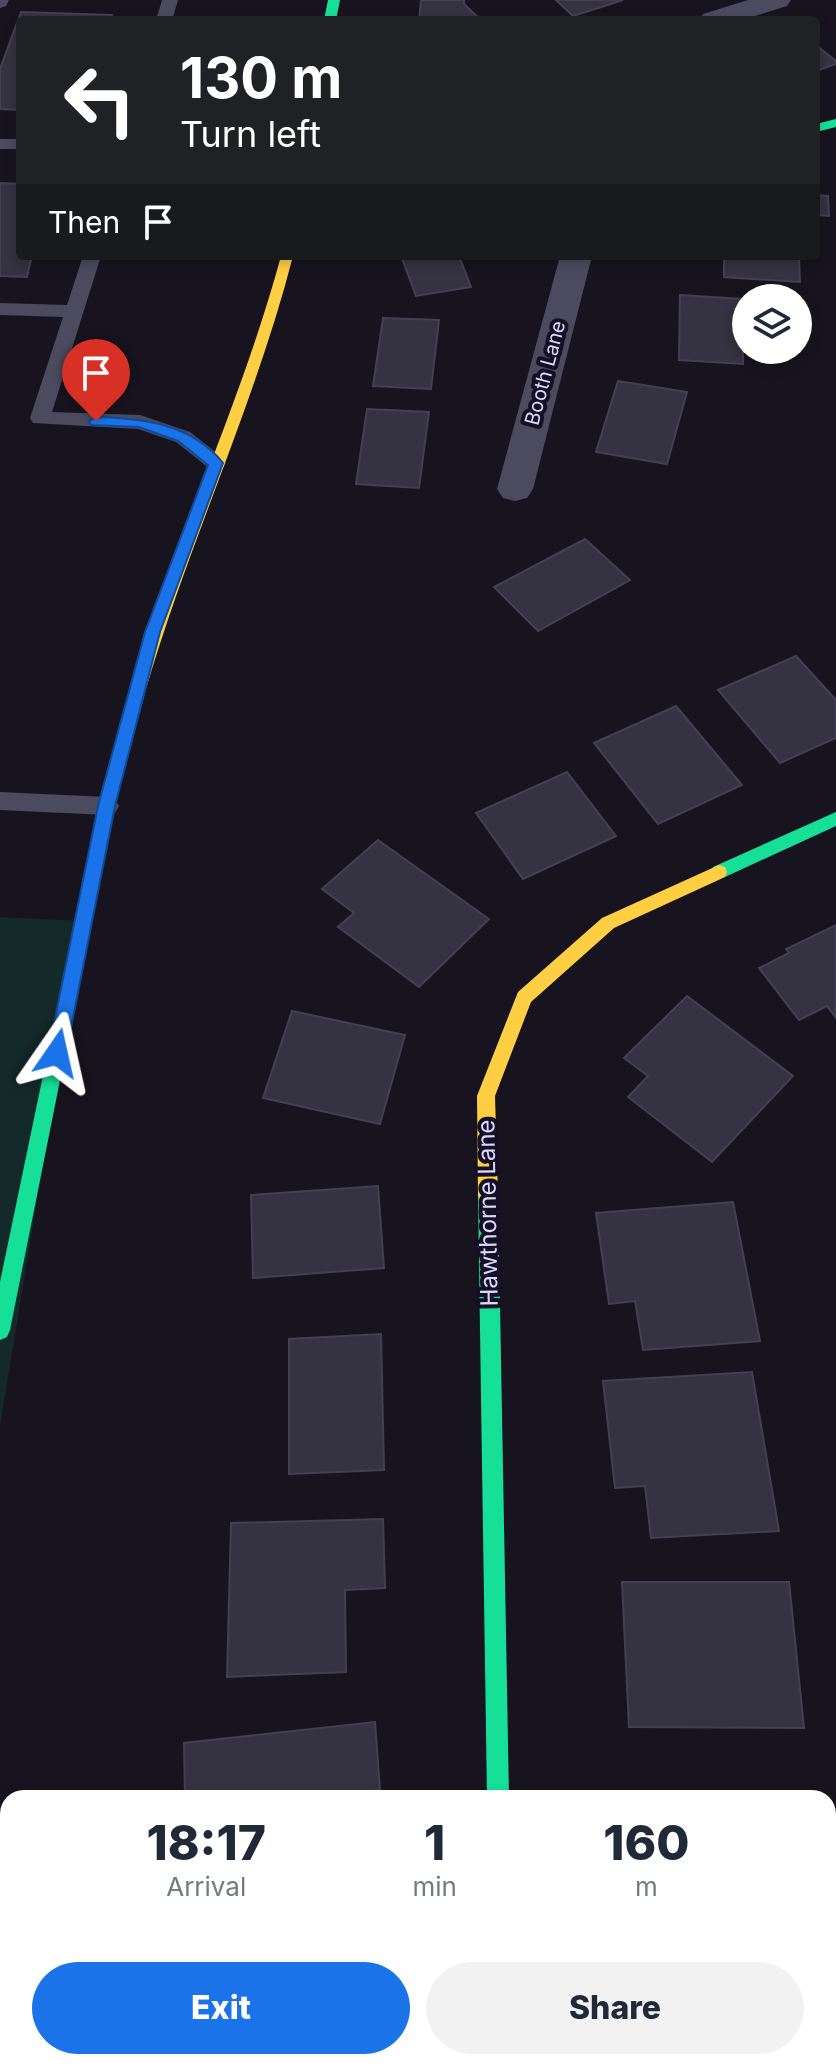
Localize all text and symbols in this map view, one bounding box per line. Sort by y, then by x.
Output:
text: 130 m [180,44,342,112]
icon: left [48,48,152,152]
text: Turn left [180,112,321,156]
icon: arrive [136,200,180,244]
text: Then [48,204,120,240]
map controls [732,284,812,364]
button: layers [732,284,812,364]
street label: Booth Lane [520,318,570,428]
pin [62,339,130,421]
icon: arrive [74,351,118,395]
position arrow [15,1011,99,1095]
street label: Hawthorne Lane [471,1119,504,1307]
text: 18:17 [147,1813,266,1872]
text: 1 [424,1813,445,1872]
text: 160 [603,1813,689,1872]
text: Arrival [166,1871,246,1902]
text: min [412,1871,457,1902]
text: m [635,1871,658,1902]
button: Exit [32,1962,410,2054]
button: Share [426,1962,804,2054]

